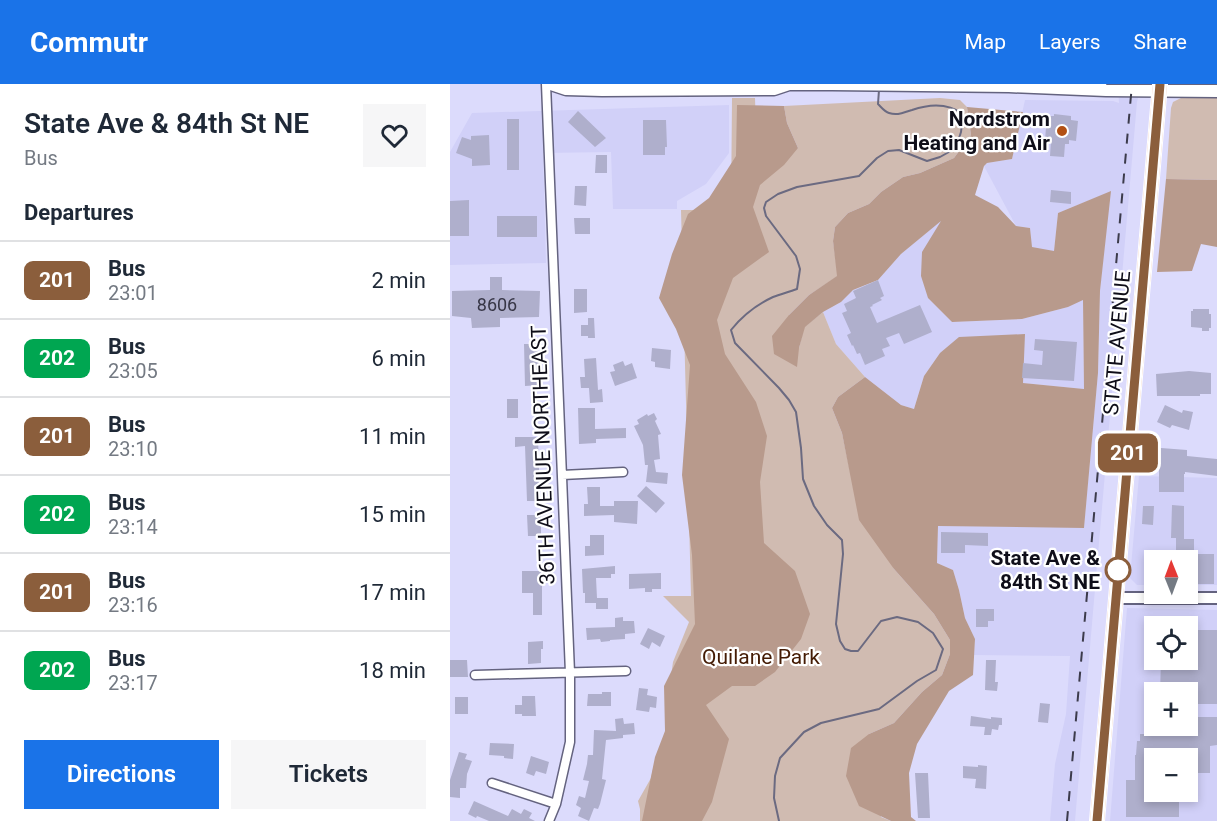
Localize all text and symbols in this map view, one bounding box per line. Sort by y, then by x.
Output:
text: Commutr [30,26,148,59]
text: Map [964,30,1006,54]
text: Layers [1039,30,1100,54]
text: Share [1133,30,1187,54]
button: heart [363,104,426,167]
text: State Ave & 84th St NE [24,107,309,140]
place label: Nordstrom Heating and Air [904,107,1050,155]
marker: Nordstrom Heating and Air [1055,124,1069,138]
text: Bus [24,146,58,170]
text: Departures [24,200,134,225]
text: Bus [108,256,146,281]
text: 201 [39,268,75,292]
text: 2 min [371,268,426,293]
street label: STATE AVENUE [1099,270,1135,416]
text: 23:01 [108,281,158,305]
house number: 8606 [477,294,517,315]
street label: 36TH AVENUE NORTHEAST [526,324,560,585]
text: Bus [108,334,146,359]
text: 202 [39,346,75,370]
text: 6 min [371,346,426,371]
text: 23:05 [108,359,158,383]
text: Bus [108,412,146,437]
text: 201 [39,424,75,448]
text: 11 min [359,424,426,449]
line badge: 201 [1094,434,1162,472]
text: 23:10 [108,437,158,461]
text: 201 [1110,441,1146,465]
text: Bus [108,490,146,515]
text: 202 [39,502,75,526]
text: 15 min [359,502,426,527]
text: 23:14 [108,515,158,539]
place label: State Ave & 84th St NE [991,546,1100,594]
north arrow [1144,550,1198,604]
map controls [1144,550,1198,802]
marker: State Ave & 84th St NE [1105,557,1131,583]
text: Bus [108,568,146,593]
text: 201 [39,580,75,604]
text: 17 min [359,580,426,605]
text: 23:16 [108,593,158,617]
button: locate [1144,616,1198,670]
park label: Quilane Park [702,645,820,669]
text: Bus [108,646,146,671]
text: 202 [39,658,75,682]
text: 18 min [359,658,426,683]
text: 23:17 [108,671,158,695]
button: + [1144,682,1198,736]
button: Directions [24,740,219,809]
button: Tickets [231,740,426,809]
button: − [1144,748,1198,802]

